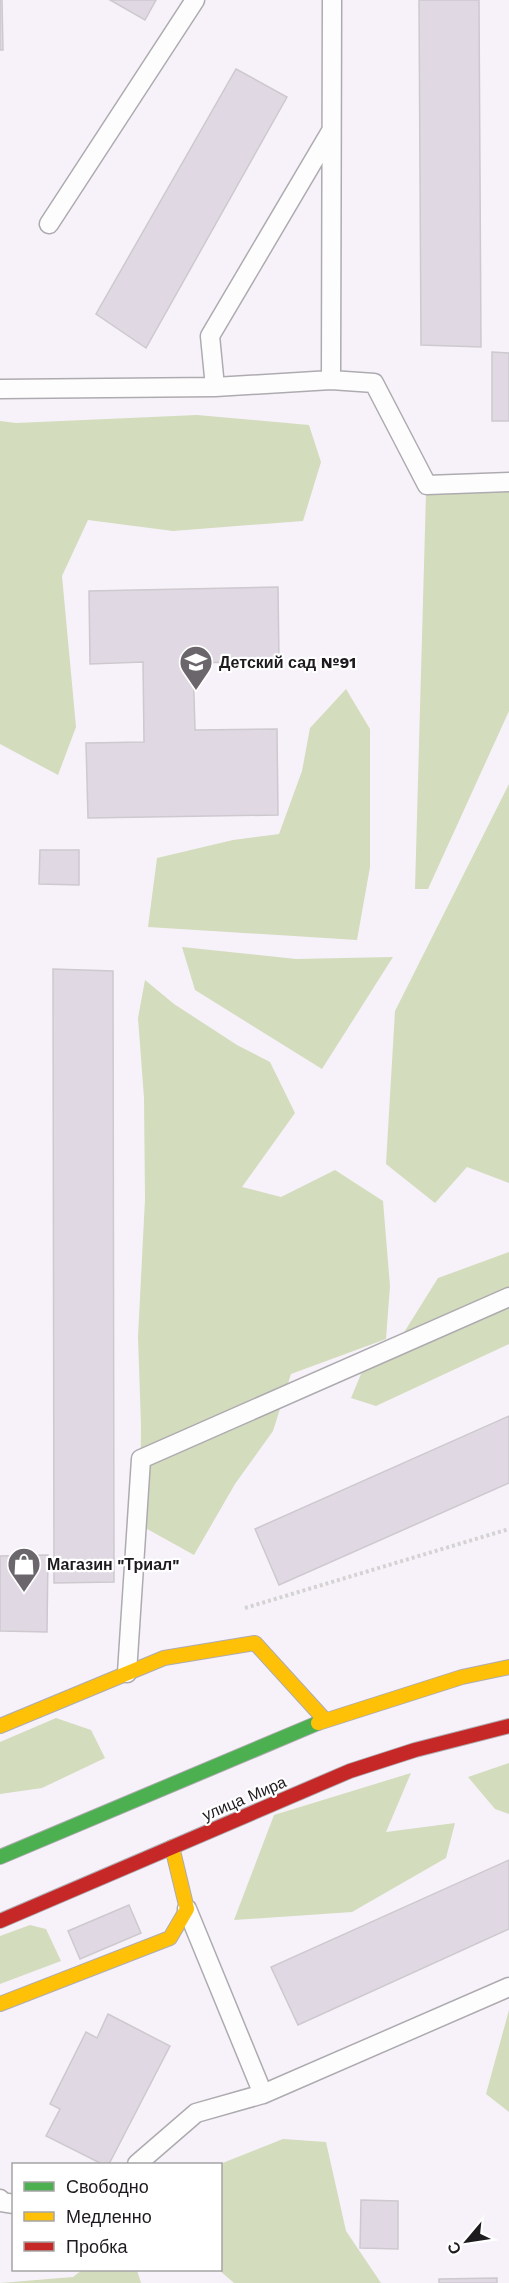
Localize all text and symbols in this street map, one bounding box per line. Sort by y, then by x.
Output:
school or university icon: Детский сад №91 [178,644,214,691]
place label: Детский сад №91 [219,653,356,672]
shop icon: Магазин "Триал" [6,1546,42,1593]
place label: Магазин "Триал" [47,1555,179,1574]
street label: улица Мира [199,1772,289,1825]
legend [12,2163,222,2271]
text: Свободно [66,2176,149,2197]
text: Медленно [66,2206,152,2227]
north arrow [437,2211,497,2271]
text: Пробка [66,2236,129,2257]
text: С [443,2238,465,2258]

